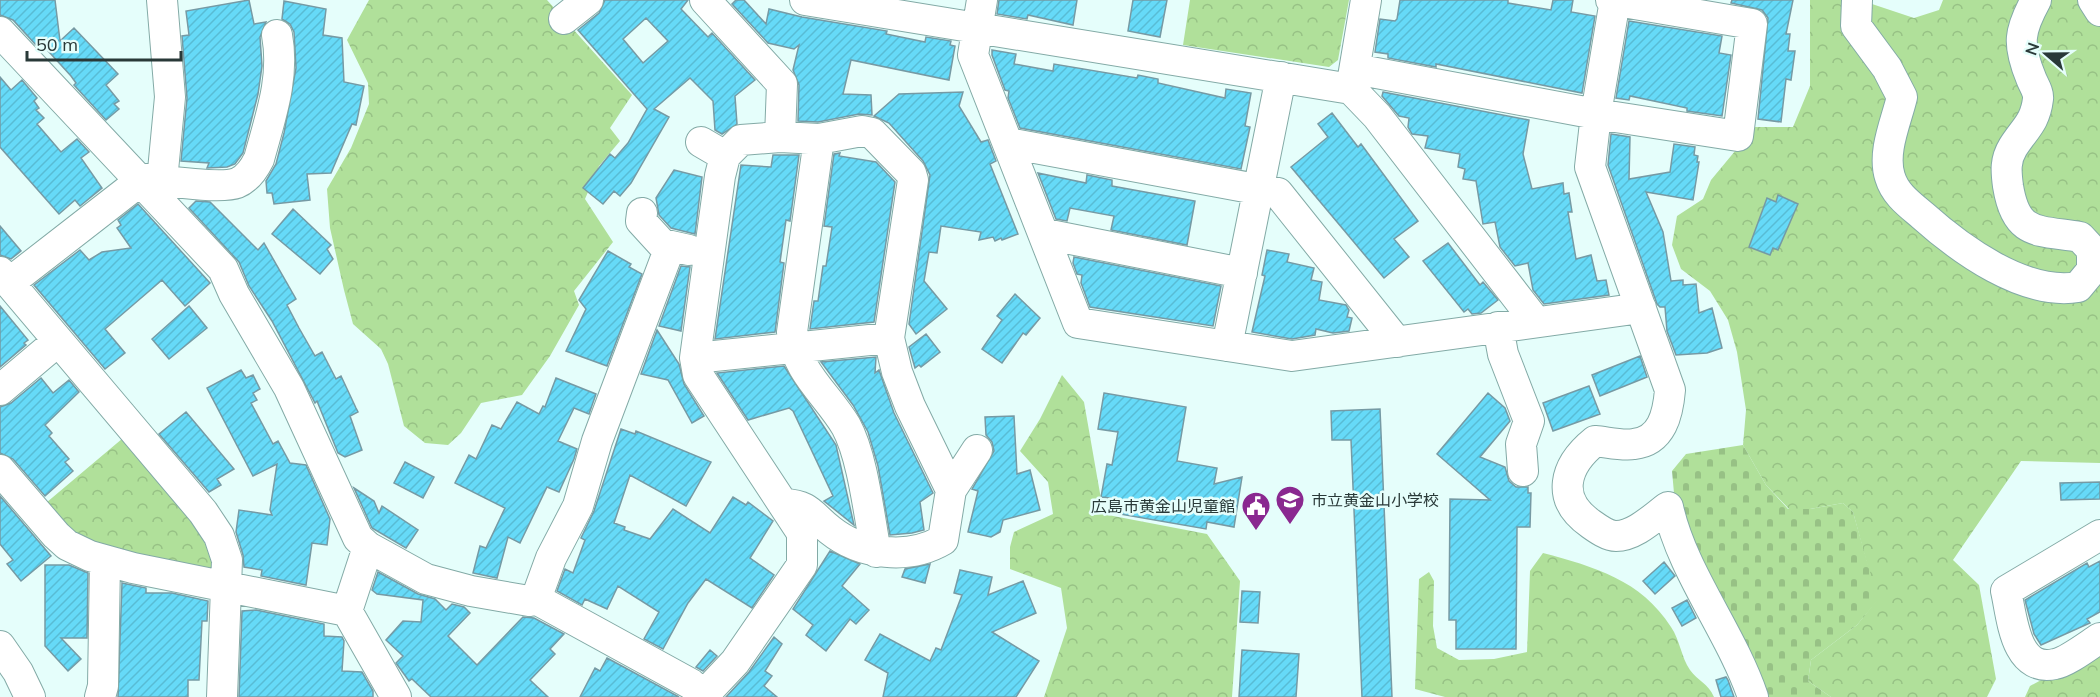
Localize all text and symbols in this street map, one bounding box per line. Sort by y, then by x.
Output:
scale bar [27,24,182,62]
north arrow [2016,24,2076,84]
text: 50 m [36,33,78,56]
text: N [2020,40,2043,58]
school or university icon: 市立黄金山小学校 [1274,484,1306,526]
public building icon: 広島市黄金山児童館 [1240,490,1272,532]
place label: 市立黄金山小学校 [1311,490,1439,510]
place label: 広島市黄金山児童館 [1091,496,1235,516]

